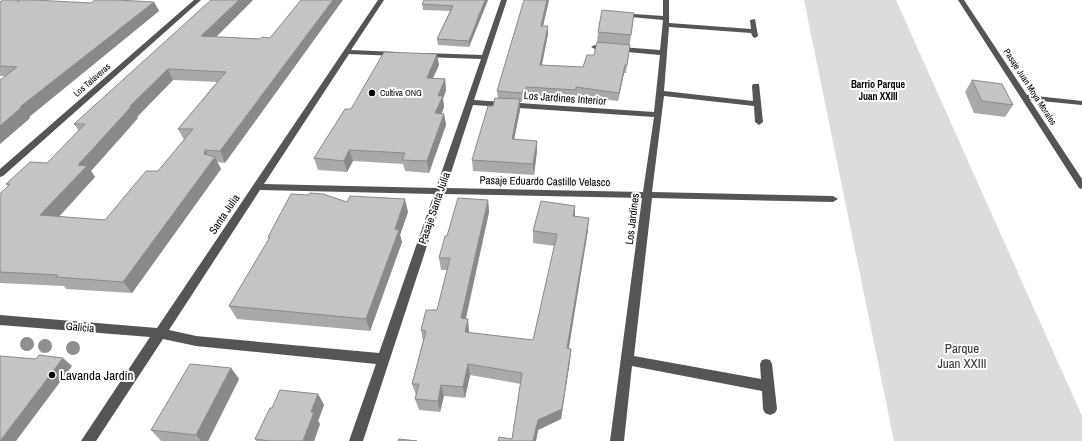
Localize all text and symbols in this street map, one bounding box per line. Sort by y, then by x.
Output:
street label: Pasaje Juan Moya Morales [1001,46,1059,128]
street label: Los Talaveras [71,60,113,99]
district label: Barrio Parque Juan XXIII [851,78,906,103]
place label: Cultiva ONG [380,87,422,99]
marker: Cultiva ONG [367,88,377,98]
street label: Los Jardines Interior [523,88,607,108]
street label: Pasaje Santa Julia [415,170,453,246]
street label: Pasaje Eduardo Castillo Velasco [479,173,611,189]
street label: Santa Julia [206,191,242,237]
street label: Los Jardines [622,192,642,245]
street label: Galicia [65,319,95,335]
park label: Parque Juan XXIII [937,340,987,372]
place label: Lavanda Jardín [60,367,134,384]
marker: Lavanda Jardín [47,370,57,380]

